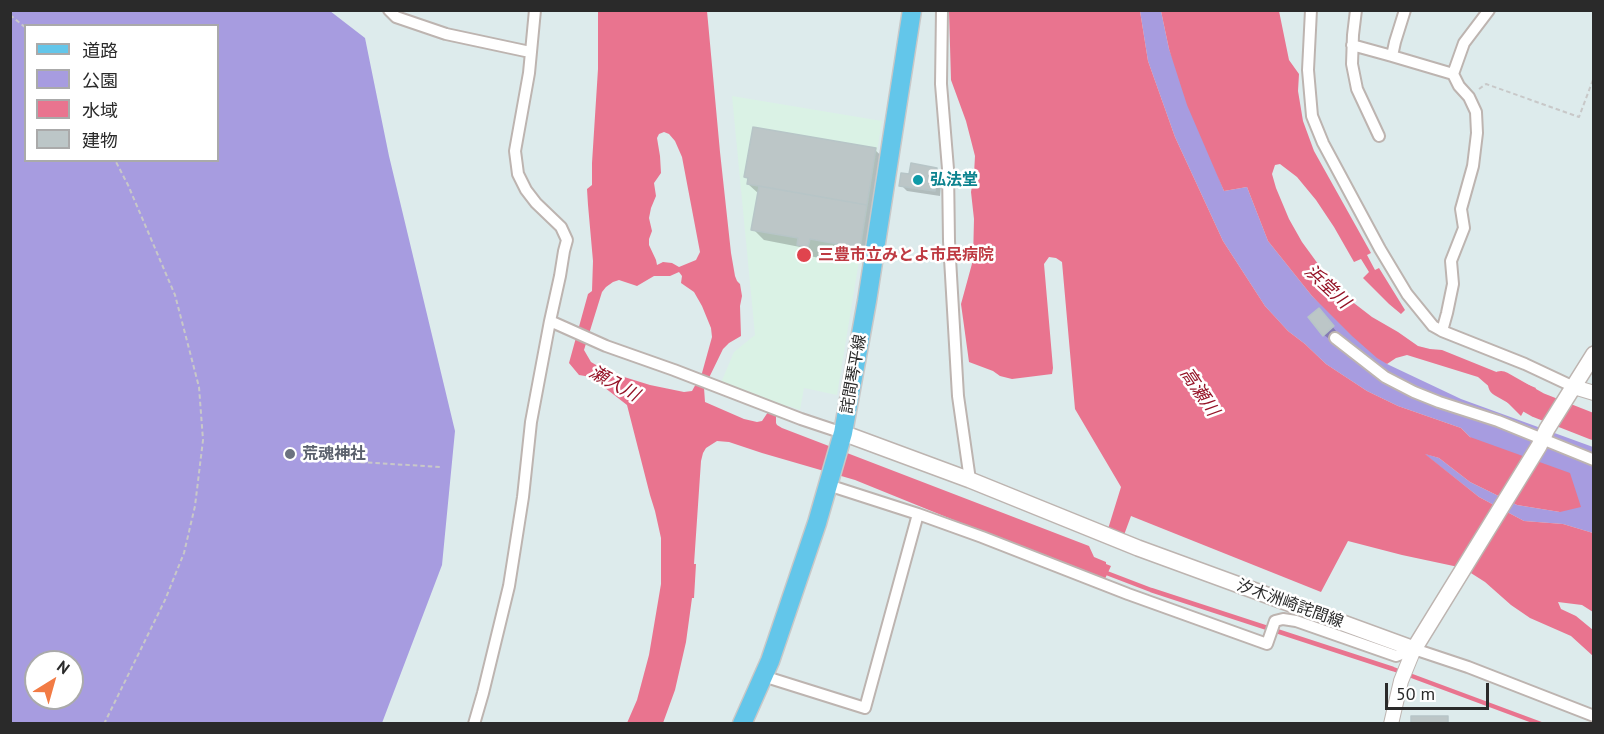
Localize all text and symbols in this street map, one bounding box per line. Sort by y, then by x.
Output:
legend [24,24,219,162]
text: 道路 [82,39,118,62]
text: 公園 [82,69,118,92]
text: 水域 [82,99,118,122]
text: 建物 [82,129,118,152]
place label: 弘法堂 [930,170,978,190]
marker: 弘法堂 [911,173,925,187]
place label: 三豊市立みとよ市民病院 [818,245,994,265]
marker: 三豊市立みとよ市民病院 [795,246,813,264]
water label: 浜堂川 [1300,261,1354,313]
street label: 詫間琴平線 [838,333,870,415]
water label: 瀬入川 [585,361,643,407]
water label: 高瀬川 [1175,364,1223,420]
place label: 荒魂神社 [302,444,366,464]
marker: 荒魂神社 [283,447,297,461]
street label: 汐木洲崎詫間線 [1234,576,1346,632]
north arrow [24,650,84,710]
text: N [53,656,74,678]
scale bar [1388,671,1492,709]
text: 50 m [1396,682,1435,705]

